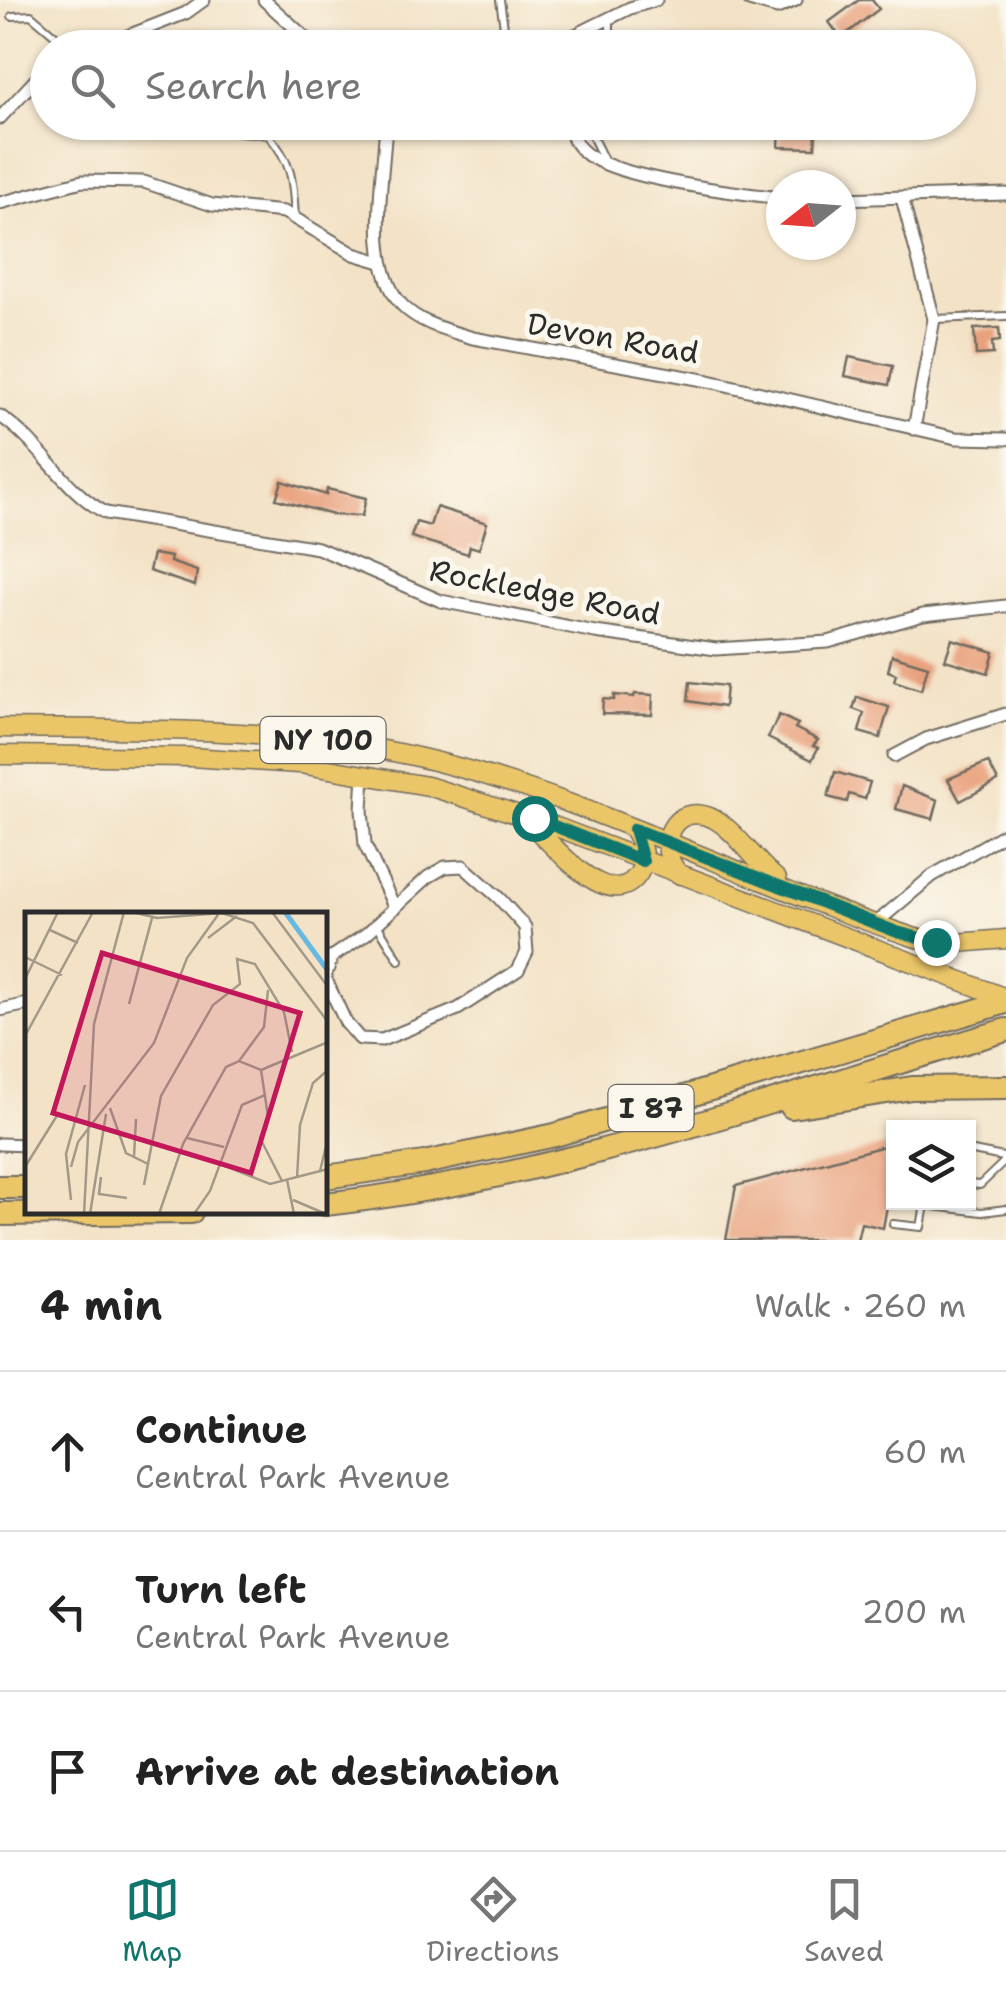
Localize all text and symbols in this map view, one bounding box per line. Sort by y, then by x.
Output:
search box [30,30,976,140]
icon: search [65,58,120,113]
text: Search here [145,60,362,111]
north arrow [766,170,856,260]
street label: Devon Road [524,303,702,373]
street label: Rockledge Road [426,550,664,634]
road number: NY 100 [260,717,386,763]
route start [512,796,558,842]
inset map [25,912,328,1215]
route end [914,920,960,966]
road number: I 87 [608,1085,694,1131]
map controls [886,1120,976,1210]
button: layers [886,1120,976,1210]
text: 4 min [40,1277,162,1333]
text: Walk · 260 m [754,1284,966,1327]
text: Continue [135,1404,307,1455]
icon: ahead [40,1424,95,1479]
text: 60 m [884,1430,966,1473]
text: Central Park Avenue [135,1455,450,1498]
text: Turn left [135,1564,307,1615]
icon: left [40,1584,95,1639]
text: 200 m [862,1590,966,1633]
text: Central Park Avenue [135,1615,450,1658]
icon: arrive [40,1744,95,1799]
text: Arrive at destination [135,1746,559,1797]
tab: Map [122,1872,182,1970]
tab: Directions [427,1872,560,1970]
tab: Saved [804,1872,884,1970]

